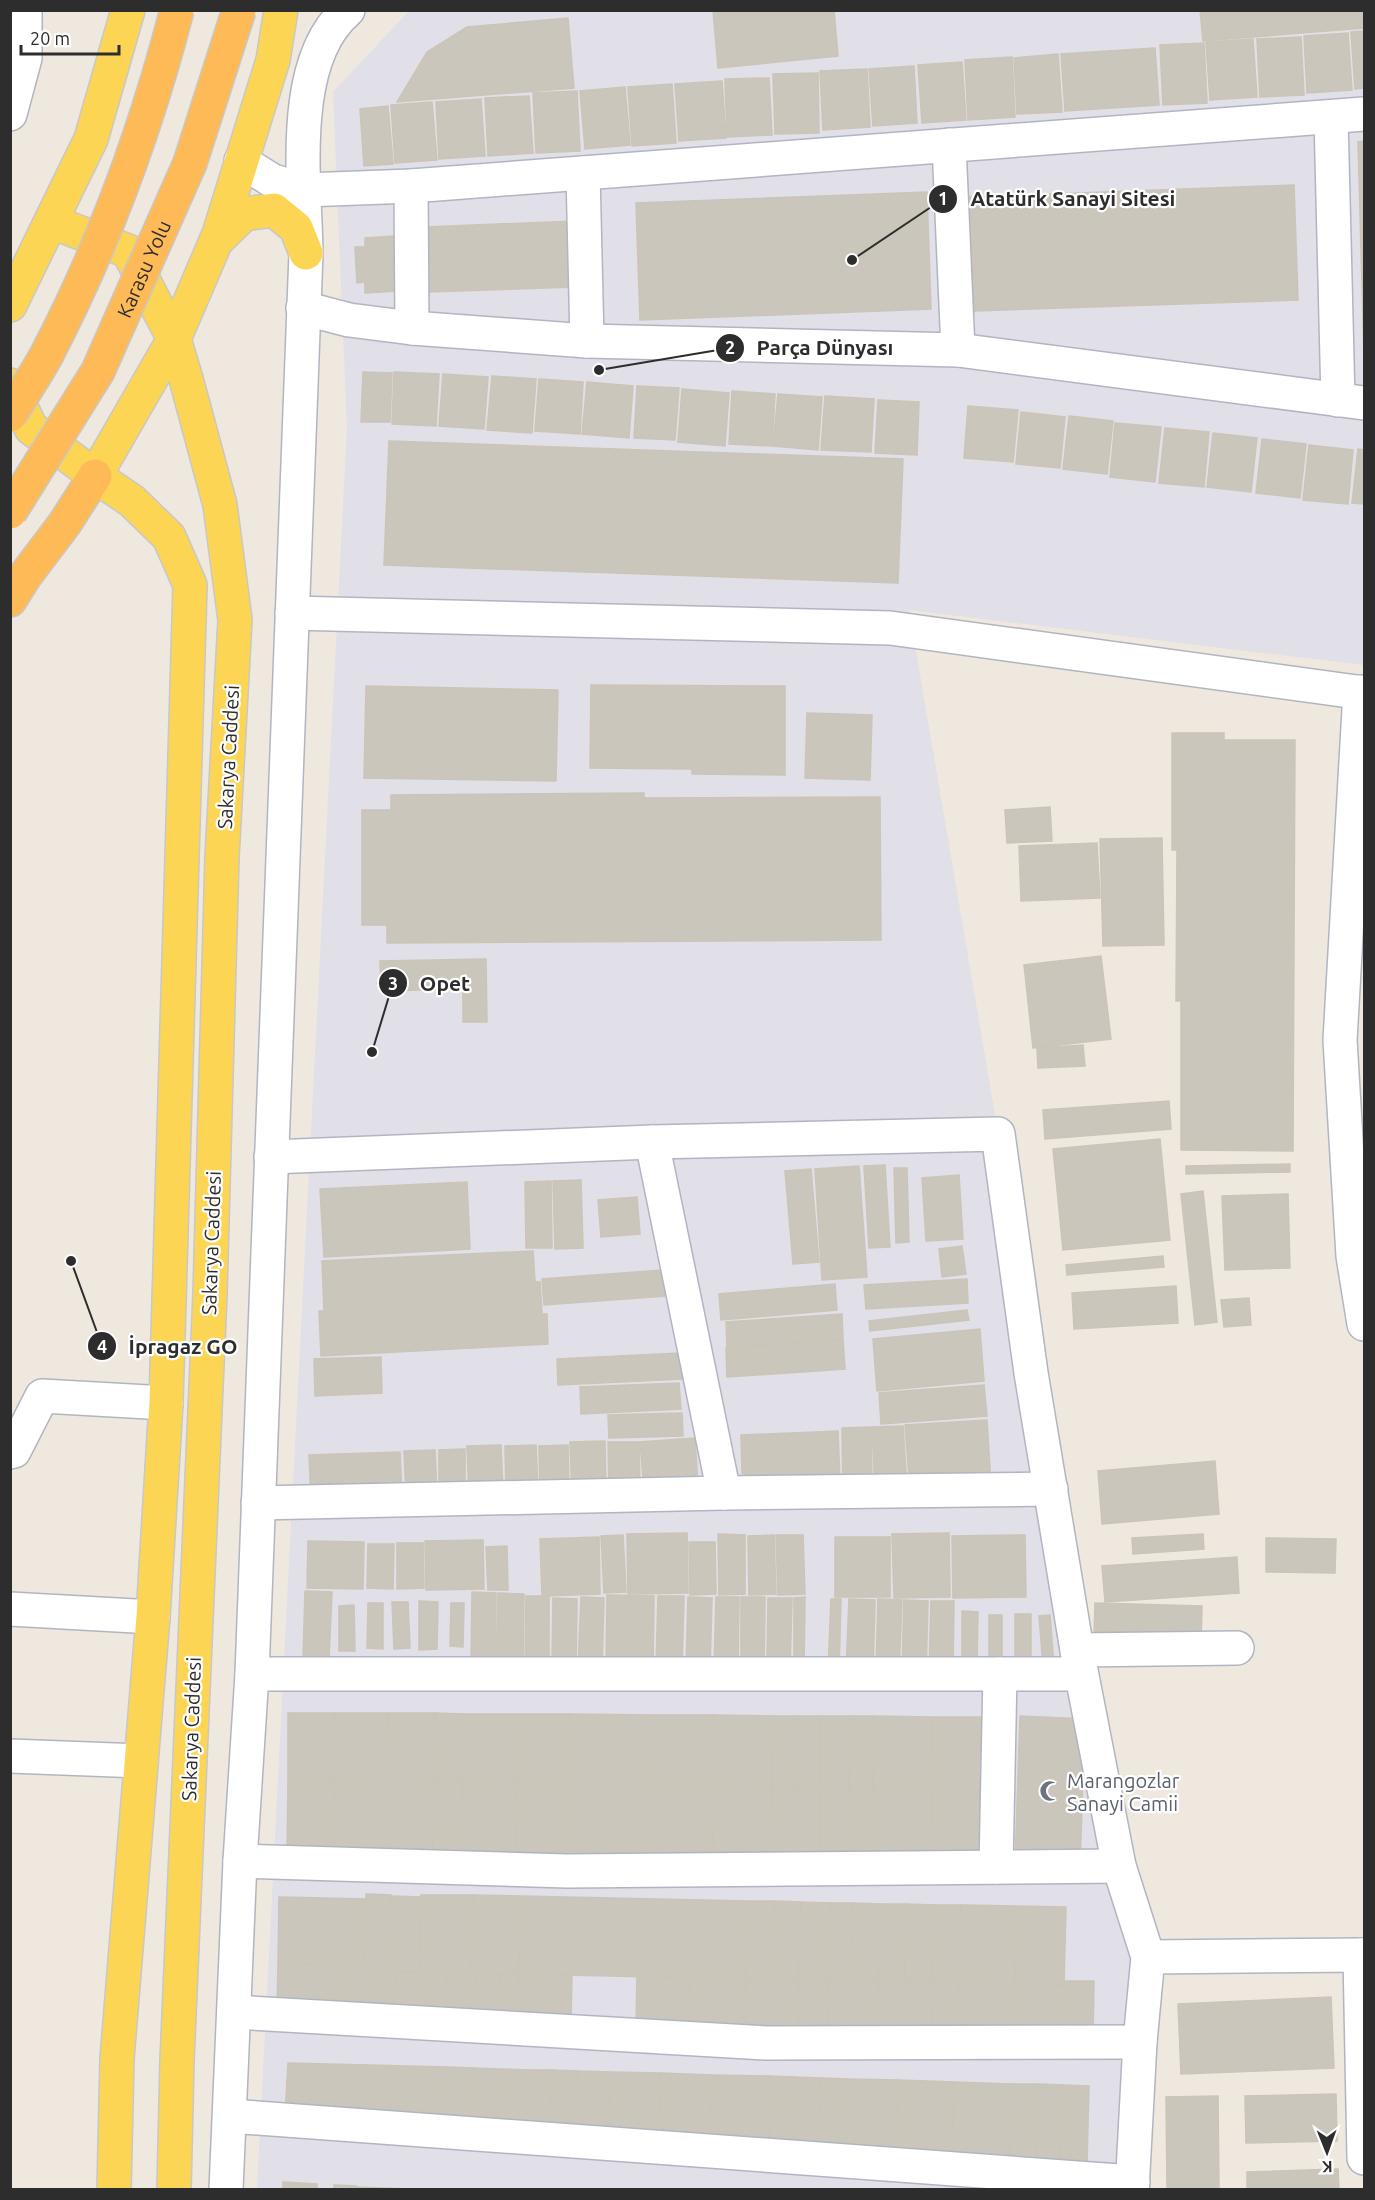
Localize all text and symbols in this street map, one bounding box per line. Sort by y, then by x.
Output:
scale bar [21,18,118,56]
text: 20 m [30,28,70,48]
callout: Atatürk Sanayi Sitesi [928,179,1187,218]
text: Atatürk Sanayi Sitesi [971,186,1175,210]
text: 1 [938,188,948,208]
street label: Karasu Yolu [112,217,175,321]
callout: Parça Dünyası [715,328,906,367]
text: Parça Dünyası [757,335,893,359]
text: 2 [725,337,735,357]
street label: Sakarya Caddesi [213,684,243,830]
callout: Opet [378,964,482,1003]
text: Opet [420,971,470,995]
text: 3 [388,973,398,993]
street label: Sakarya Caddesi [197,1171,225,1315]
callout: İpragaz GO [87,1327,250,1366]
text: İpragaz GO [129,1334,237,1358]
text: 4 [97,1336,107,1356]
street label: Sakarya Caddesi [177,1657,205,1801]
place label: Marangozlar Sanayi Camii [1067,1769,1180,1815]
mosque icon: Marangozlar Sanayi Camii [1038,1779,1062,1803]
north arrow [1297,2122,1357,2182]
text: K [1321,2158,1333,2176]

